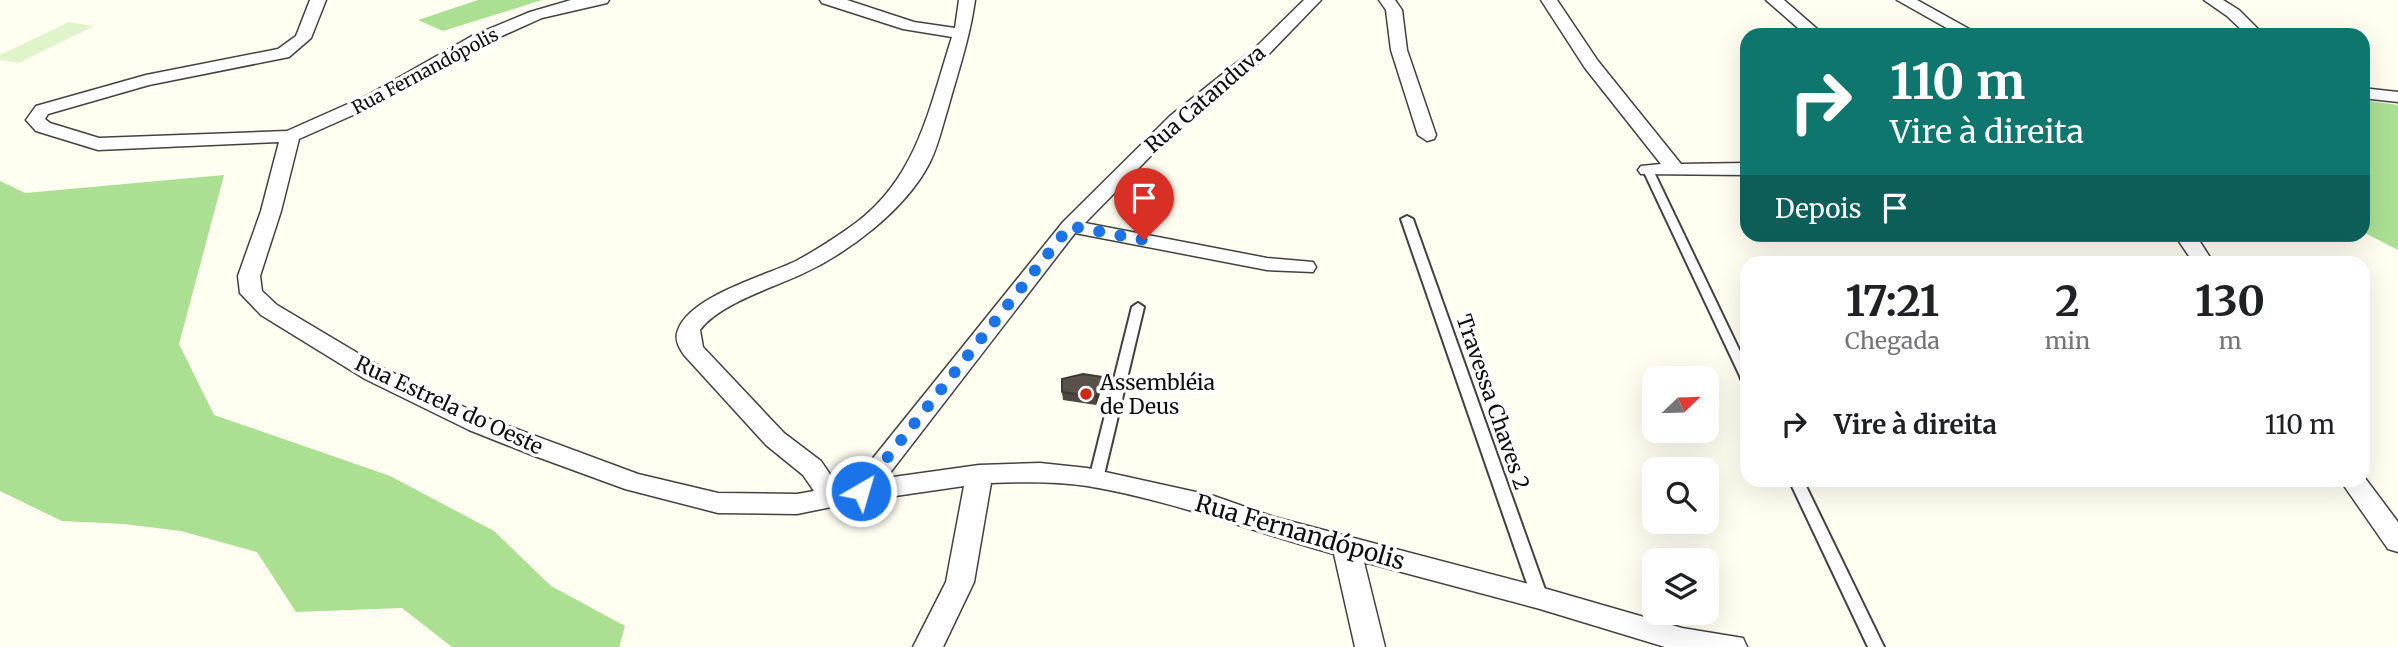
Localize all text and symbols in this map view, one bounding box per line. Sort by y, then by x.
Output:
street label: Rua Fernandópolis [348,23,502,119]
street label: Rua Catanduva [1139,39,1271,159]
text: 110 m [1890,51,2025,112]
icon: right [1775,56,1866,147]
text: Vire à direita [1890,112,2084,152]
pin [1114,168,1174,240]
icon: arrive [1125,179,1163,217]
icon: arrive [1876,189,1914,227]
text: Depois [1775,192,1862,225]
text: 17:21 [1846,275,1939,327]
text: 2 [2055,275,2080,327]
text: 130 [2195,275,2265,327]
street label: Travessa Chaves 2 [1450,311,1536,493]
text: Chegada [1845,326,1940,355]
text: min [2045,326,2090,355]
text: m [2219,326,2242,355]
street label: Rua Estrela do Oeste [351,350,547,460]
north arrow [1642,366,1718,443]
map controls [1642,366,1719,625]
place label: Assembléia de Deus [1099,369,1215,420]
marker: Assembléia de Deus [1078,386,1094,402]
icon: right [1775,405,1813,443]
text: Vire à direita [1834,408,1997,441]
text: 110 m [2265,408,2335,441]
position arrow [824,454,898,528]
button: search [1642,457,1719,534]
street label: Rua Fernandópolis [1192,487,1408,577]
button: layers [1642,548,1719,625]

